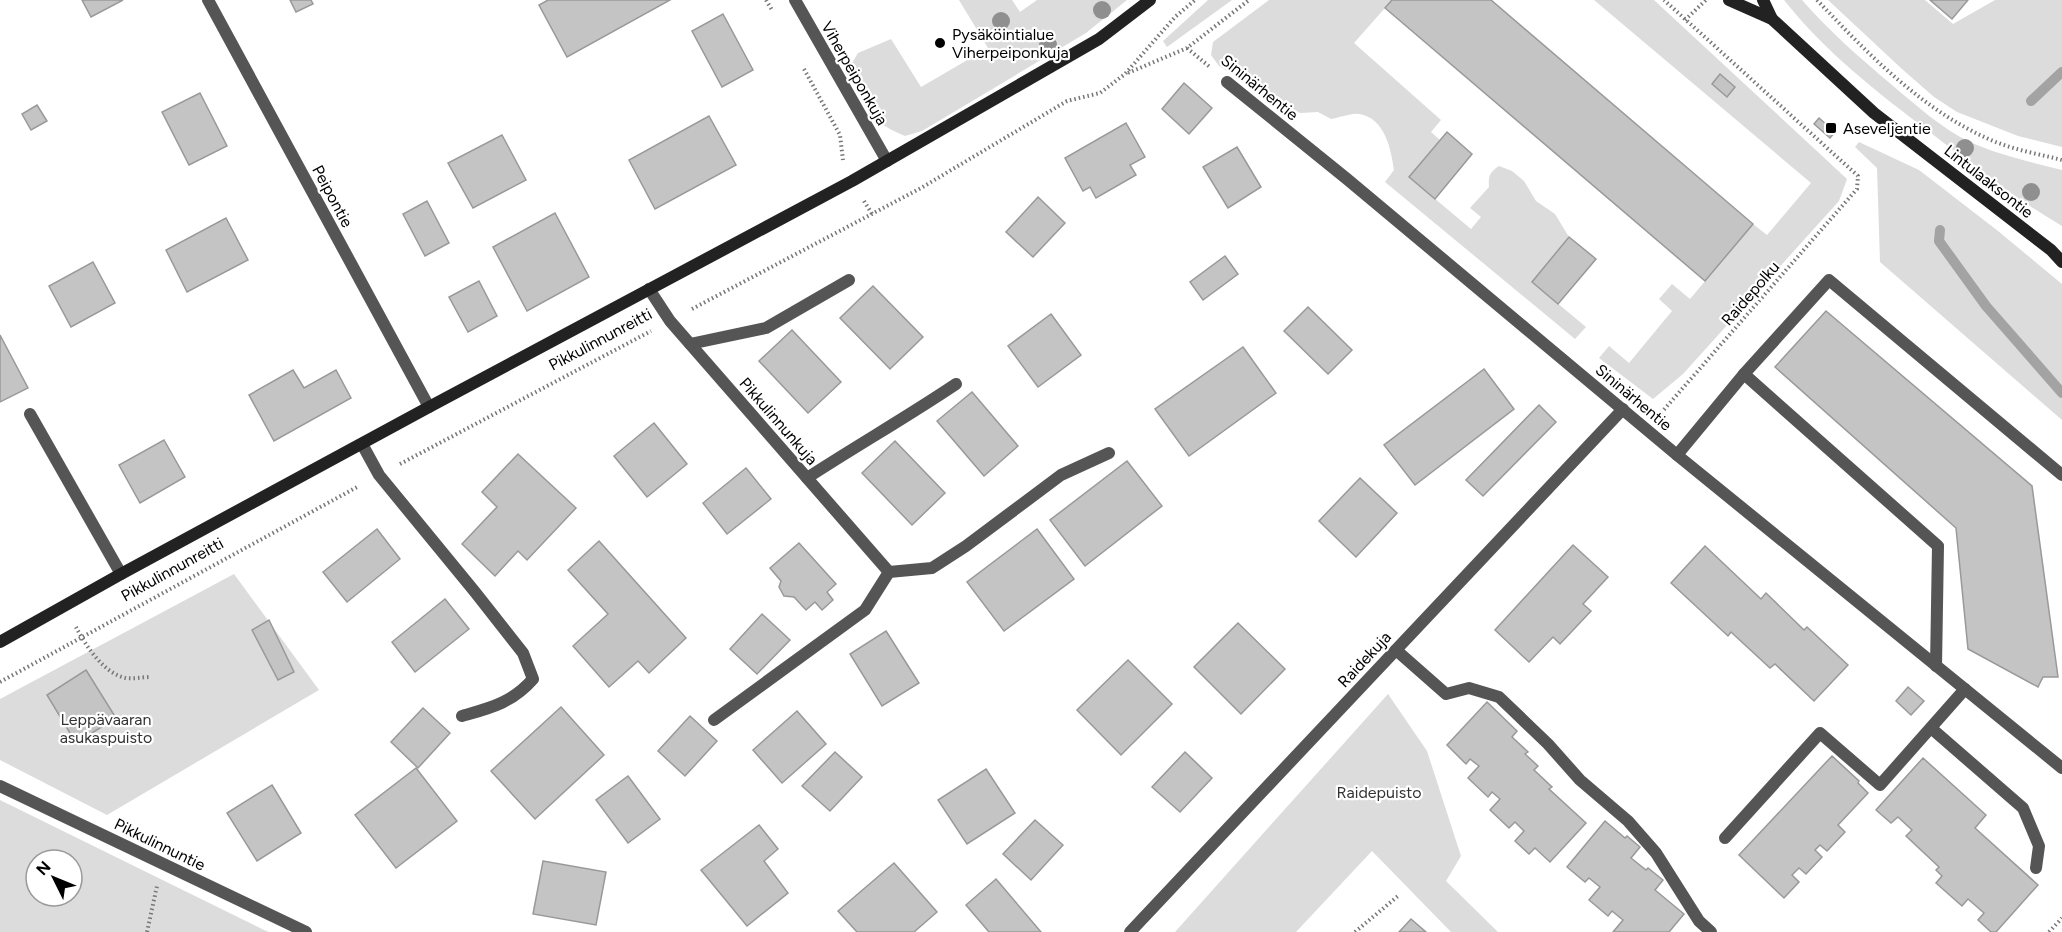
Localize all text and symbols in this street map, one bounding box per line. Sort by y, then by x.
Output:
street label: Viherpeiponkuja [817,18,892,128]
place label: Pysäköintialue Viherpeiponkuja [952,25,1069,62]
marker: Pysäköintialue Viherpeiponkuja [933,36,947,50]
street label: Sininärhentie [1217,51,1302,124]
place label: Aseveljentie [1843,119,1931,138]
marker: Aseveljentie [1824,121,1838,135]
street label: Lintulaaksontie [1940,141,2037,222]
street label: Peipontie [308,162,357,231]
street label: Raidepolku [1717,257,1783,329]
street label: Pikkulinnunreitti [545,304,655,375]
street label: Sininärhentie [1592,360,1676,435]
street label: Pikkulinnunkuja [736,374,822,469]
street label: Pikkulinnunreitti [118,533,227,605]
street label: Raidekuja [1334,628,1395,691]
park label: Leppävaaran asukaspuisto [60,710,152,747]
park label: Raidepuisto [1337,783,1421,802]
street label: Pikkulinnuntie [111,814,209,875]
north arrow [24,848,84,908]
text: N [32,857,55,879]

